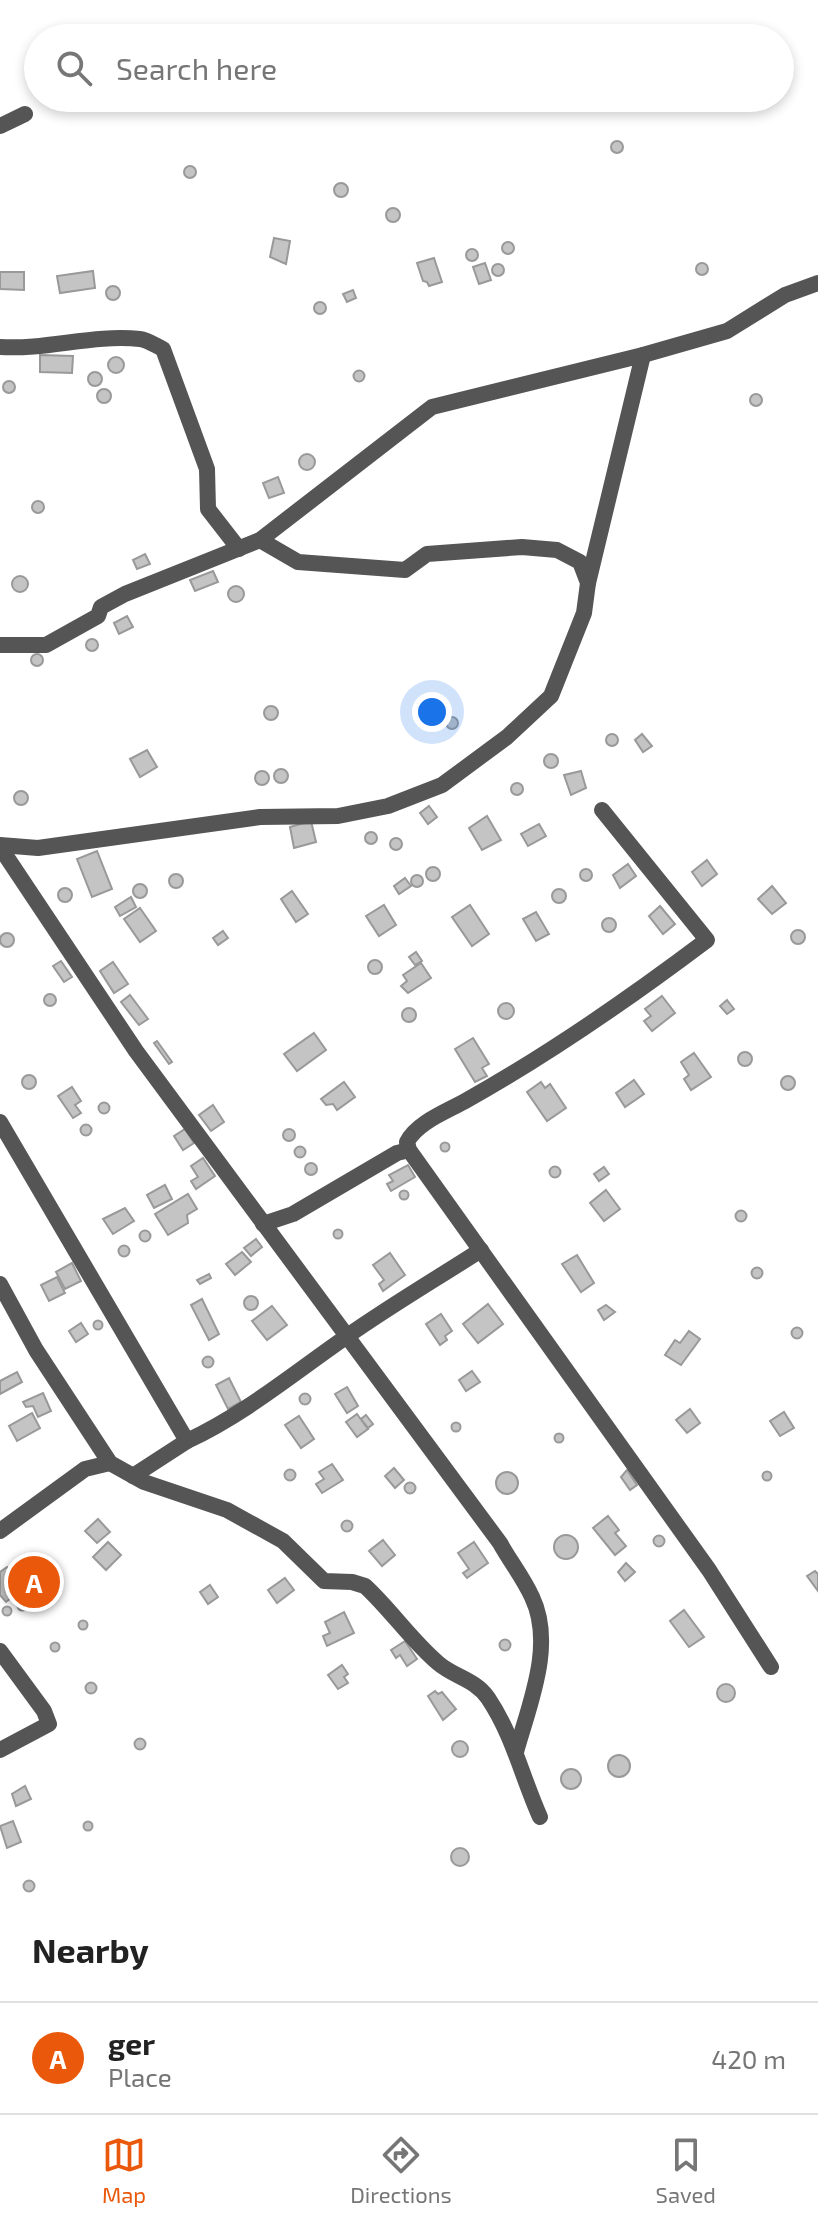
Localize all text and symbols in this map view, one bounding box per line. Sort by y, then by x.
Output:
search box [24,24,794,112]
icon: search [52,46,96,90]
text: Search here [116,50,277,86]
your location [412,692,452,732]
pin: A [8,1552,60,1612]
text: Nearby [32,1929,149,1970]
text: ger [108,2025,155,2061]
text: A [50,2043,66,2074]
text: 420 m [711,2043,786,2074]
text: Place [108,2061,172,2092]
tab: Map [102,2133,146,2207]
tab: Directions [350,2133,452,2207]
tab: Saved [656,2133,716,2207]

